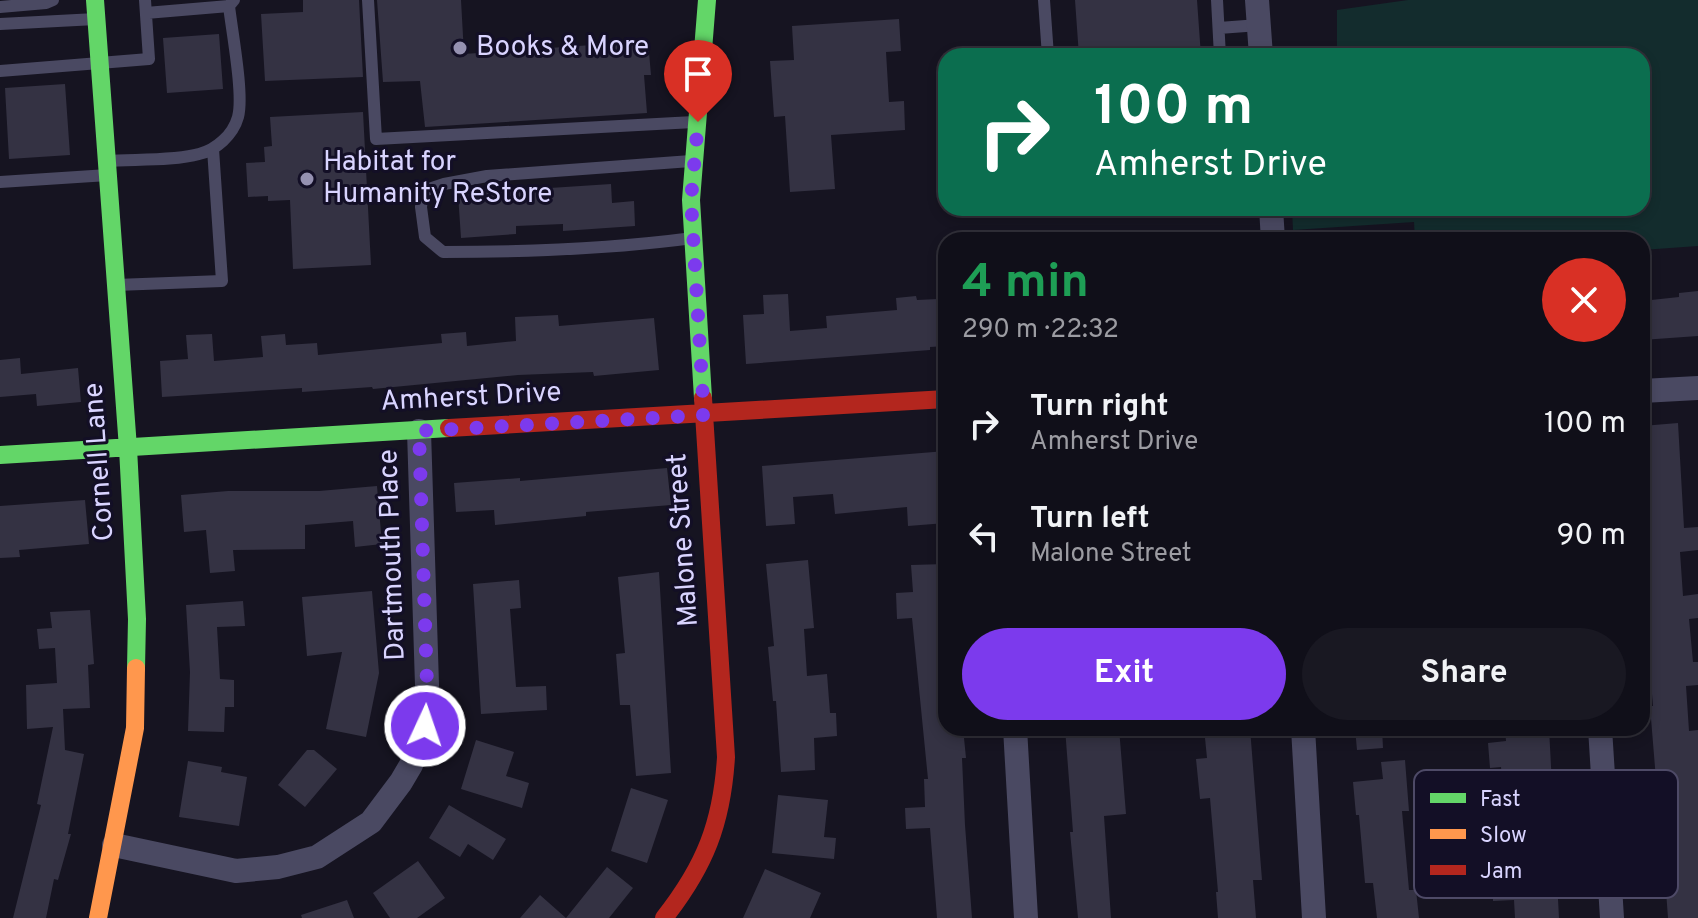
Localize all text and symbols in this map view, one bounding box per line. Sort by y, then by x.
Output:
place label: Books & More [476,30,649,66]
marker: Books & More [451,39,469,57]
pin [664,40,732,122]
icon: arrive [676,52,720,96]
text: 100 m [1094,74,1253,144]
icon: right [962,80,1066,184]
text: Amherst Drive [1094,143,1327,189]
place label: Habitat for Humanity ReStore [323,145,552,213]
marker: Habitat for Humanity ReStore [298,170,316,188]
text: 4 min [962,254,1089,314]
button: close [1542,258,1626,342]
text: 290 m · 22:32 [962,314,1119,347]
street label: Amherst Drive [380,375,562,421]
street label: Cornell Lane [76,381,124,543]
text: Turn right [1030,389,1168,426]
icon: right [962,402,1006,446]
text: 100 m [1544,406,1626,443]
text: Amherst Drive [1030,426,1198,459]
street label: Dartmouth Place [371,449,415,661]
street label: Malone Street [660,452,708,628]
text: Turn left [1030,501,1150,538]
icon: left [962,514,1006,558]
text: 90 m [1557,518,1626,555]
text: Malone Street [1030,538,1192,571]
button: Exit [962,628,1286,720]
button: Share [1302,628,1626,720]
position arrow [383,684,467,768]
legend [1414,770,1678,898]
text: Fast [1480,787,1521,814]
text: Slow [1480,823,1527,850]
text: Jam [1480,859,1523,886]

